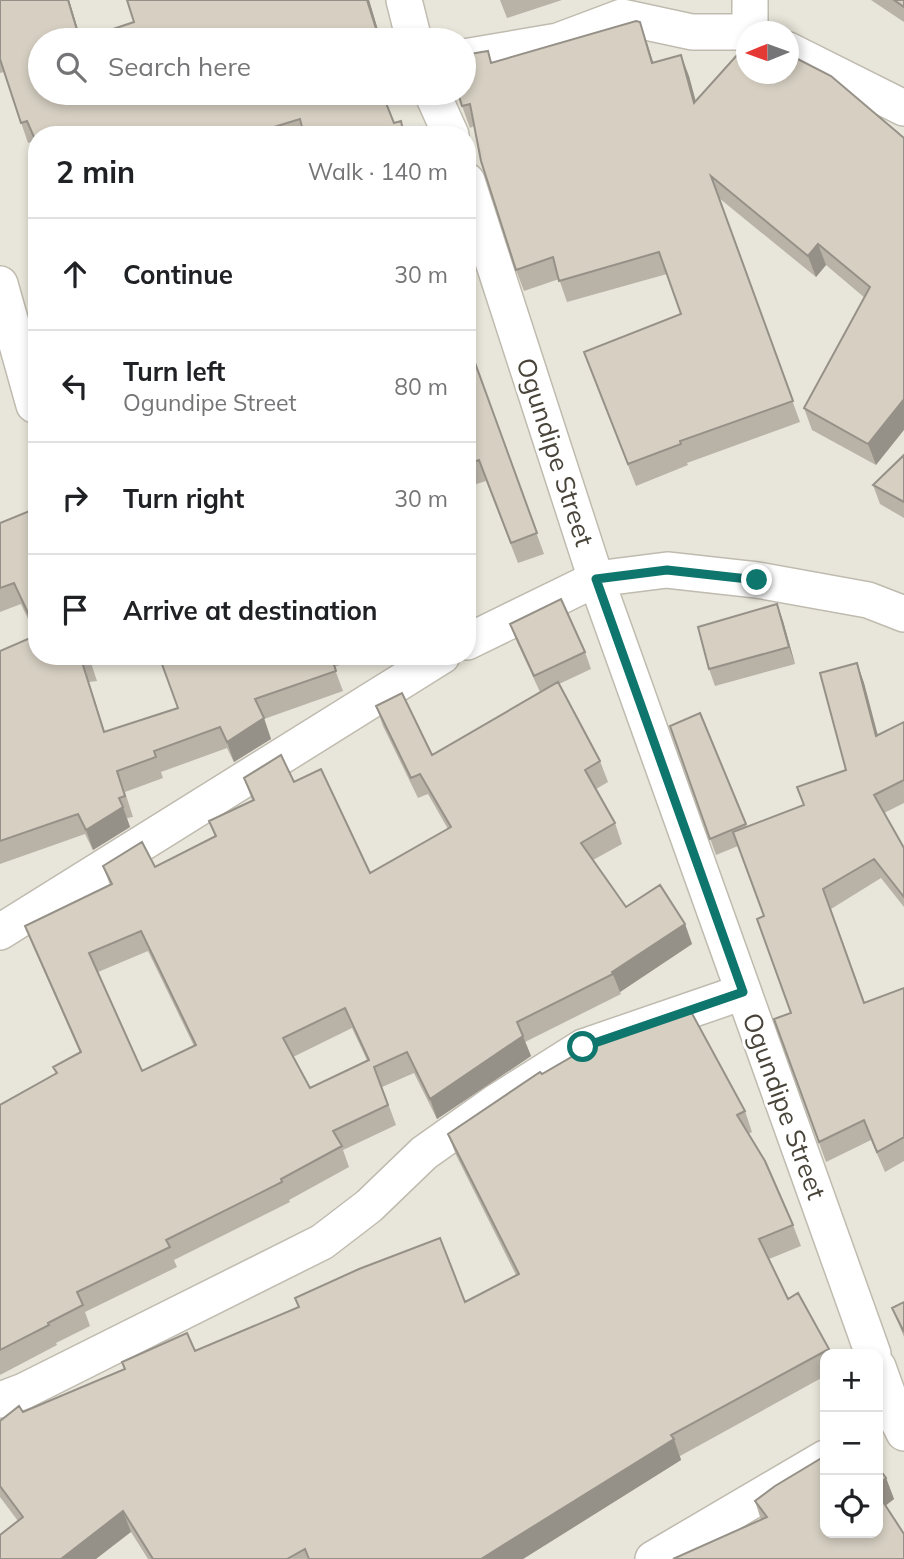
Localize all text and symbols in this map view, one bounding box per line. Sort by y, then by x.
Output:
north arrow [736,21,799,84]
search box [28,28,476,105]
icon: search [52,48,90,86]
text: Search here [108,50,251,83]
text: 2 min [56,153,135,191]
text: Walk · 140 m [308,157,448,186]
icon: ahead [56,255,94,293]
text: Continue [123,258,233,291]
text: 30 m [394,260,448,289]
street label: Ogundipe Street [509,353,601,550]
text: Turn left [123,355,225,388]
icon: left [56,367,94,405]
text: 80 m [394,372,448,401]
text: Ogundipe Street [123,388,297,417]
icon: right [56,479,94,517]
text: Turn right [123,482,244,515]
text: 30 m [394,484,448,513]
route end [741,564,772,595]
icon: arrive [56,591,94,629]
text: Arrive at destination [123,594,378,627]
street label: Ogundipe Street [735,1008,834,1204]
route start [567,1031,598,1062]
map controls [820,1349,883,1538]
button: + [820,1349,883,1412]
button: − [820,1412,883,1475]
button: locate [820,1475,883,1538]

